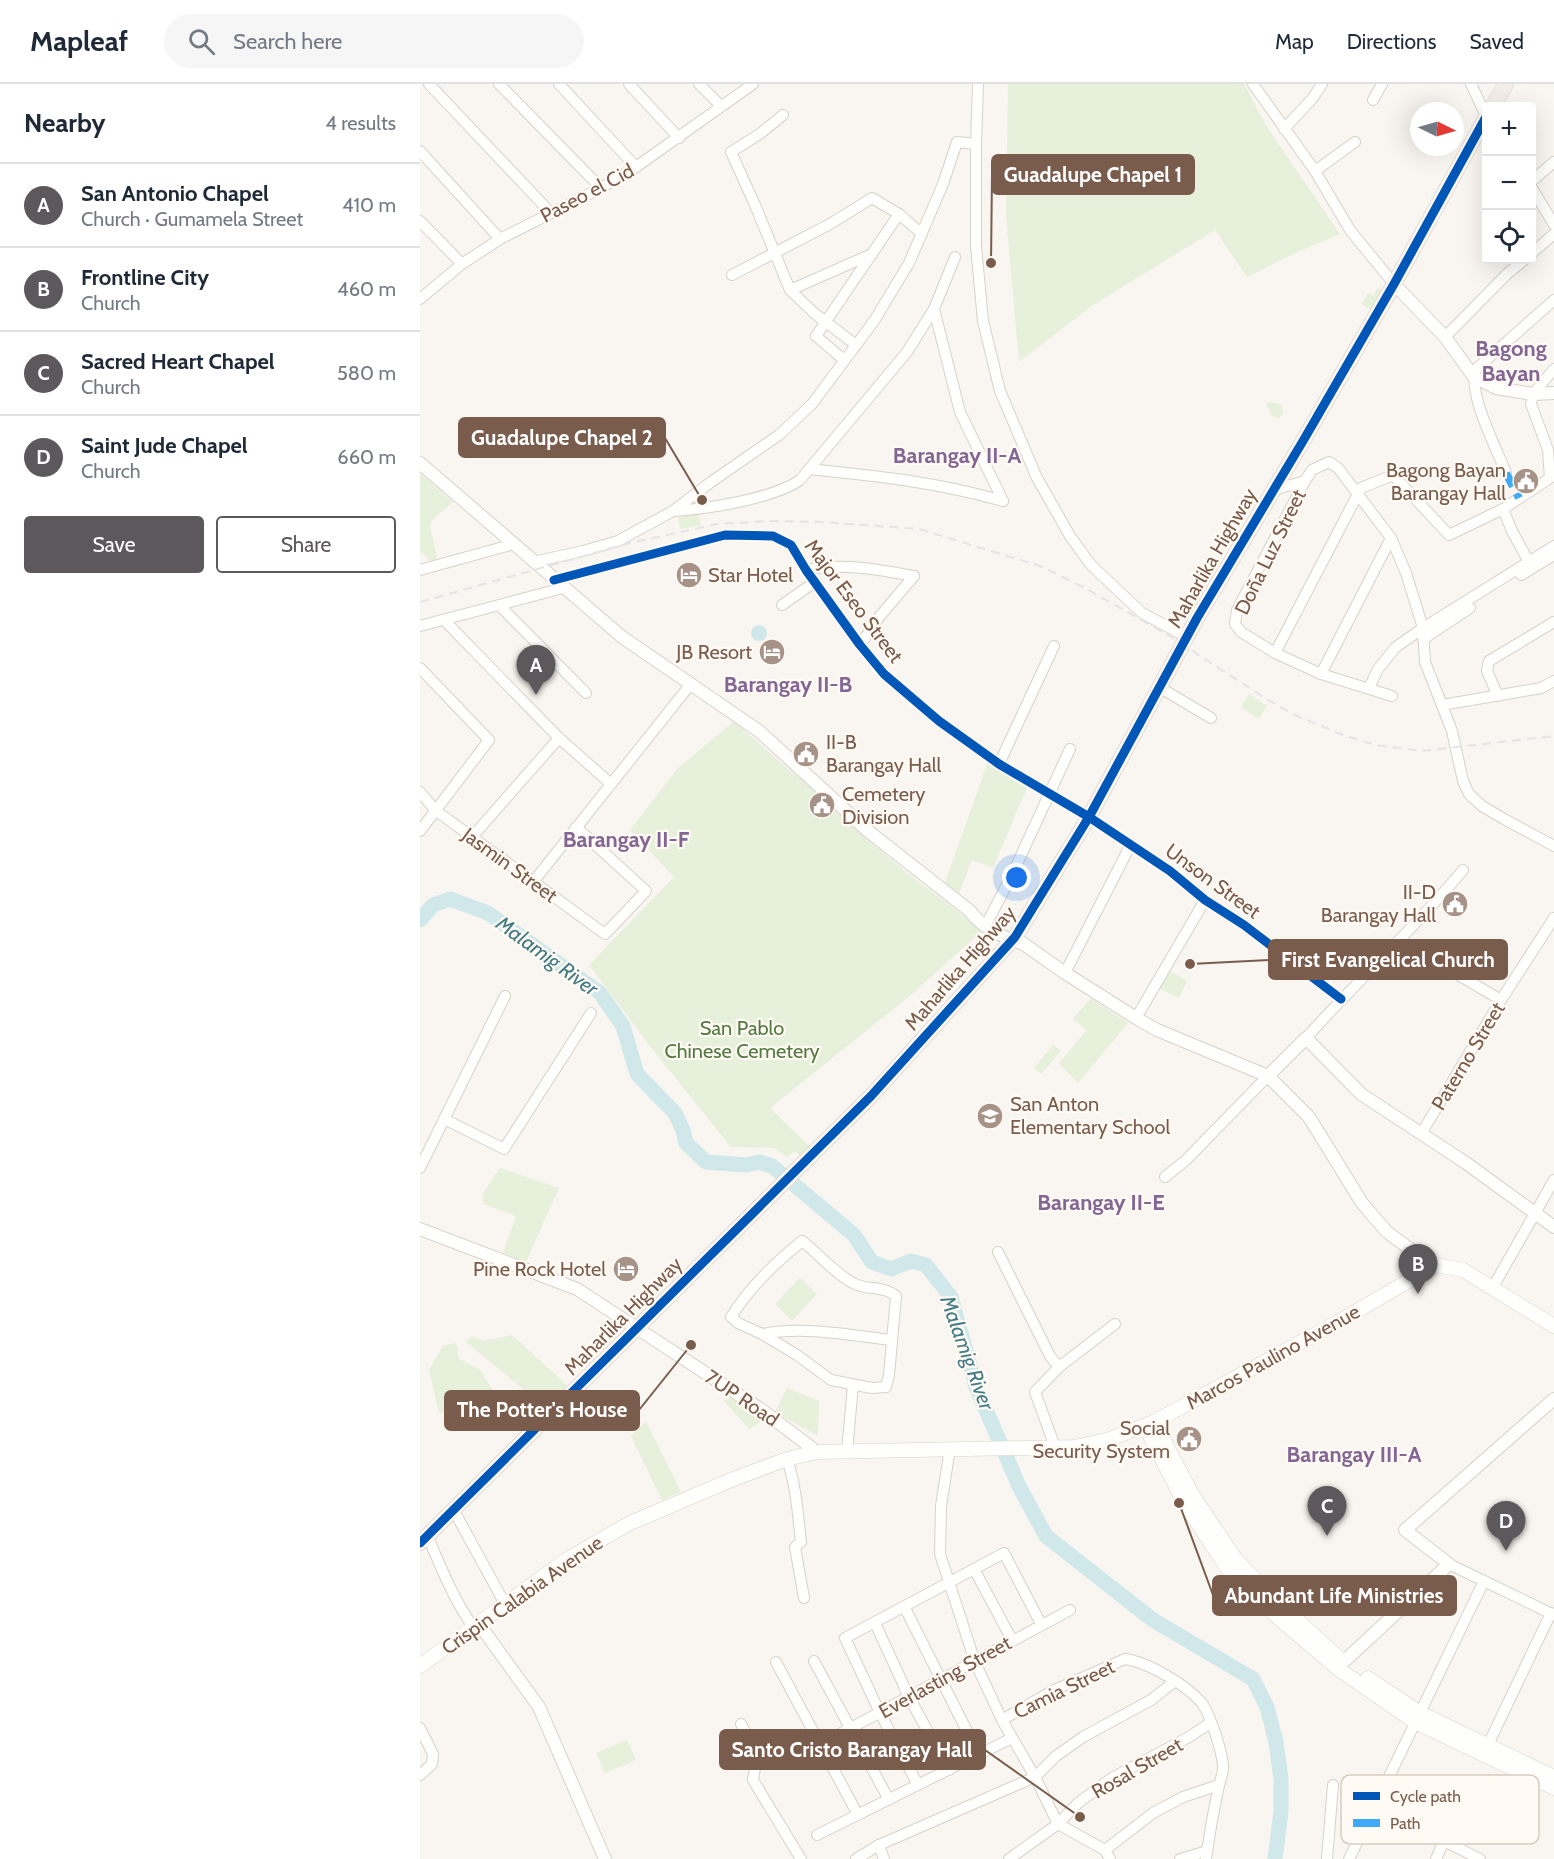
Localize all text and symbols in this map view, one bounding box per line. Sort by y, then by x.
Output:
search box [164,14,584,68]
text: Mapleaf [30,24,128,58]
icon: search [185,25,218,58]
text: Search here [233,28,342,55]
text: Map [1275,29,1314,54]
text: Directions [1347,29,1436,54]
text: Saved [1469,29,1524,54]
north arrow [1410,102,1464,156]
map controls [1482,102,1536,264]
button: + [1482,102,1536,156]
text: Nearby [24,107,105,139]
text: 4 results [325,111,396,135]
callout: Guadalupe Chapel 1 [992,155,1194,194]
button: − [1482,156,1536,210]
street label: Paseo el Cid [536,158,638,228]
text: Guadalupe Chapel 1 [1004,162,1182,187]
text: San Antonio Chapel [81,180,269,207]
text: A [37,193,50,217]
text: 410 m [342,193,396,217]
text: Church · Gumamela Street [81,207,303,231]
button: locate [1482,210,1536,264]
text: Frontline City [81,264,209,291]
text: B [37,277,50,301]
text: 460 m [337,277,396,301]
text: Church [81,291,141,315]
district label: Bagong Bayan [1475,335,1547,387]
text: Sacred Heart Chapel [81,348,275,375]
text: C [37,361,50,385]
text: 580 m [337,361,396,385]
text: Church [81,375,141,399]
callout: Guadalupe Chapel 2 [459,418,665,457]
text: Guadalupe Chapel 2 [471,425,653,450]
text: Saint Jude Chapel [81,432,248,459]
district label: Barangay II-A [893,442,1022,469]
text: D [36,445,51,469]
text: 660 m [337,445,396,469]
place label: Bagong Bayan Barangay Hall [1386,458,1506,505]
text: Church [81,459,141,483]
public building icon: Bagong Bayan Barangay Hall [1511,466,1541,496]
street label: Maharlika Highway [1162,484,1262,632]
street label: Doña Luz Street [1229,485,1311,619]
button: Save [24,516,204,573]
button: Share [216,516,396,573]
street label: Major Eseo Street [800,535,908,668]
hotel icon: Star Hotel [674,560,704,590]
place label: Star Hotel [708,563,793,587]
hotel icon: JB Resort [757,637,787,667]
place label: JB Resort [675,640,752,664]
pin: A [516,646,556,695]
district label: Barangay II-B [724,671,853,698]
place label: II-B Barangay Hall [826,730,941,777]
public building icon: II-B Barangay Hall [791,739,821,769]
place label: Cemetery Division [842,782,925,829]
public building icon: Cemetery Division [807,790,837,820]
street label: Jasmin Street [457,822,562,908]
district label: Barangay II-F [563,826,690,853]
street label: Unson Street [1161,838,1265,924]
your location [1002,863,1031,892]
place label: II-D Barangay Hall [1321,880,1436,927]
public building icon: II-D Barangay Hall [1440,889,1470,919]
street label: Maharlika Highway [899,901,1021,1035]
water label: Malamig River [491,910,604,1002]
callout: First Evangelical Church [1269,940,1507,979]
text: First Evangelical Church [1281,947,1495,972]
street label: Paterno Street [1426,997,1510,1114]
park label: San Pablo Chinese Cemetery [664,1016,820,1063]
place label: San Anton Elementary School [1010,1092,1171,1139]
school or university icon: San Anton Elementary School [975,1101,1005,1131]
district label: Barangay II-E [1037,1189,1165,1216]
pin: B [1398,1244,1438,1294]
street label: Maharlika Highway [559,1252,687,1380]
hotel icon: Pine Rock Hotel [611,1254,641,1284]
place label: Pine Rock Hotel [473,1257,606,1281]
water label: Malamig River [935,1291,1000,1415]
street label: Marcos Paulino Avenue [1182,1299,1364,1415]
street label: 7UP Road [701,1365,783,1431]
callout: The Potter's House [445,1391,639,1430]
text: The Potter's House [457,1397,627,1422]
place label: Social Security System [1033,1416,1170,1463]
public building icon: Social Security System [1174,1424,1204,1454]
district label: Barangay III-A [1287,1441,1422,1468]
pin: C [1308,1486,1346,1536]
pin: D [1486,1502,1526,1551]
street label: Crispin Calabia Avenue [437,1530,607,1660]
callout: Abundant Life Ministries [1213,1576,1456,1615]
text: Abundant Life Ministries [1224,1583,1444,1608]
street label: Everlasting Street [875,1631,1016,1723]
street label: Camia Street [1010,1654,1119,1724]
callout: Santo Cristo Barangay Hall [720,1730,985,1769]
street label: Rosal Street [1087,1732,1187,1804]
text: Santo Cristo Barangay Hall [731,1737,973,1762]
legend [1341,1775,1539,1844]
text: Cycle path [1390,1787,1461,1806]
text: Path [1390,1814,1421,1833]

